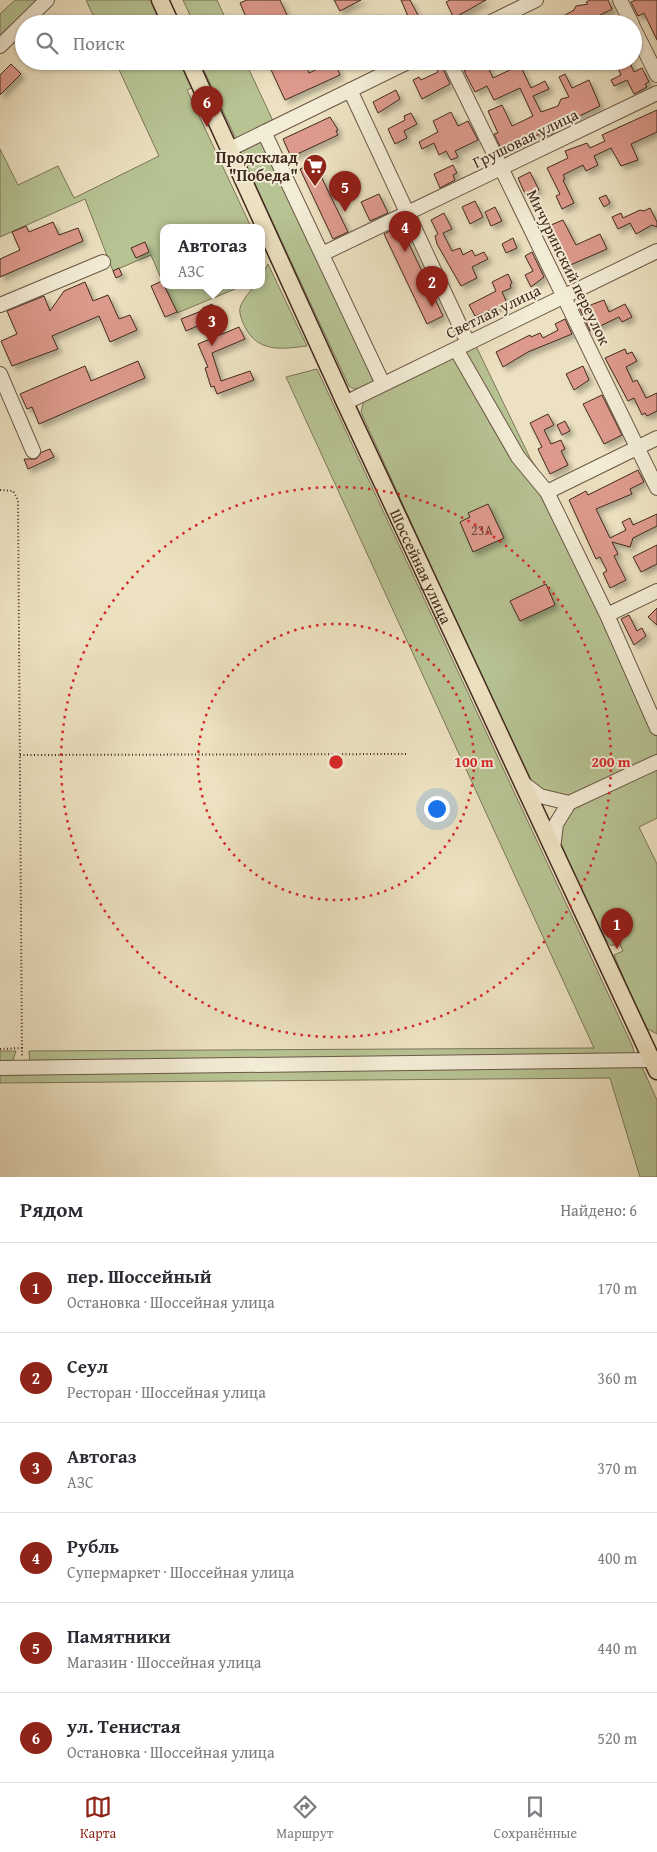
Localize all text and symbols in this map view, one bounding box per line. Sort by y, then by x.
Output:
search box [15,15,642,70]
icon: search [33,29,61,57]
text: Поиск [73,29,125,57]
pin: 6 [191,86,223,127]
street label: Грушовая улица [468,102,582,174]
place label: Продсклад "Победа" [216,145,298,187]
supermarket icon: Продсклад "Победа" [302,153,328,187]
pin: 5 [329,171,361,212]
street label: Мичуринский переулок [521,185,617,349]
pin: 4 [389,211,421,252]
popup [160,224,265,289]
text: Автогаз [178,231,247,259]
text: АЗС [178,259,204,283]
pin: 2 [416,266,448,307]
street label: Светлая улица [441,277,545,344]
pin: 3 [196,305,228,346]
street label: Шоссейная улица [384,505,459,628]
house number: 23А [471,520,493,540]
text: 100 m [454,751,494,772]
text: 200 m [591,751,631,772]
centre of rings [327,753,345,771]
your location [424,796,450,822]
pin: 1 [601,908,633,949]
text: Рядом [20,1194,83,1225]
text: Найдено: 6 [560,1198,637,1222]
text: пер. Шоссейный [67,1262,212,1290]
text: 1 [32,1276,40,1300]
text: 170 m [597,1276,637,1300]
text: Остановка · Шоссейная улица [67,1290,275,1314]
text: Сеул [67,1352,108,1380]
text: 2 [32,1366,40,1390]
text: 360 m [597,1366,637,1390]
text: Ресторан · Шоссейная улица [67,1380,266,1404]
text: Автогаз [67,1442,137,1470]
text: 3 [32,1456,40,1480]
text: 370 m [597,1456,637,1480]
text: АЗС [67,1470,94,1494]
text: Рубль [67,1532,119,1560]
text: 4 [32,1546,40,1570]
text: 400 m [597,1546,637,1570]
text: Супермаркет · Шоссейная улица [67,1560,294,1584]
text: Памятники [67,1622,171,1650]
text: 5 [32,1636,40,1660]
text: 440 m [597,1636,637,1660]
text: Магазин · Шоссейная улица [67,1650,261,1674]
text: ул. Тенистая [67,1712,181,1740]
text: 6 [32,1726,40,1750]
text: 520 m [597,1726,637,1750]
text: Остановка · Шоссейная улица [67,1740,275,1764]
tab: Карта [80,1793,116,1843]
tab: Маршрут [276,1793,334,1843]
tab: Сохранённые [494,1793,577,1843]

